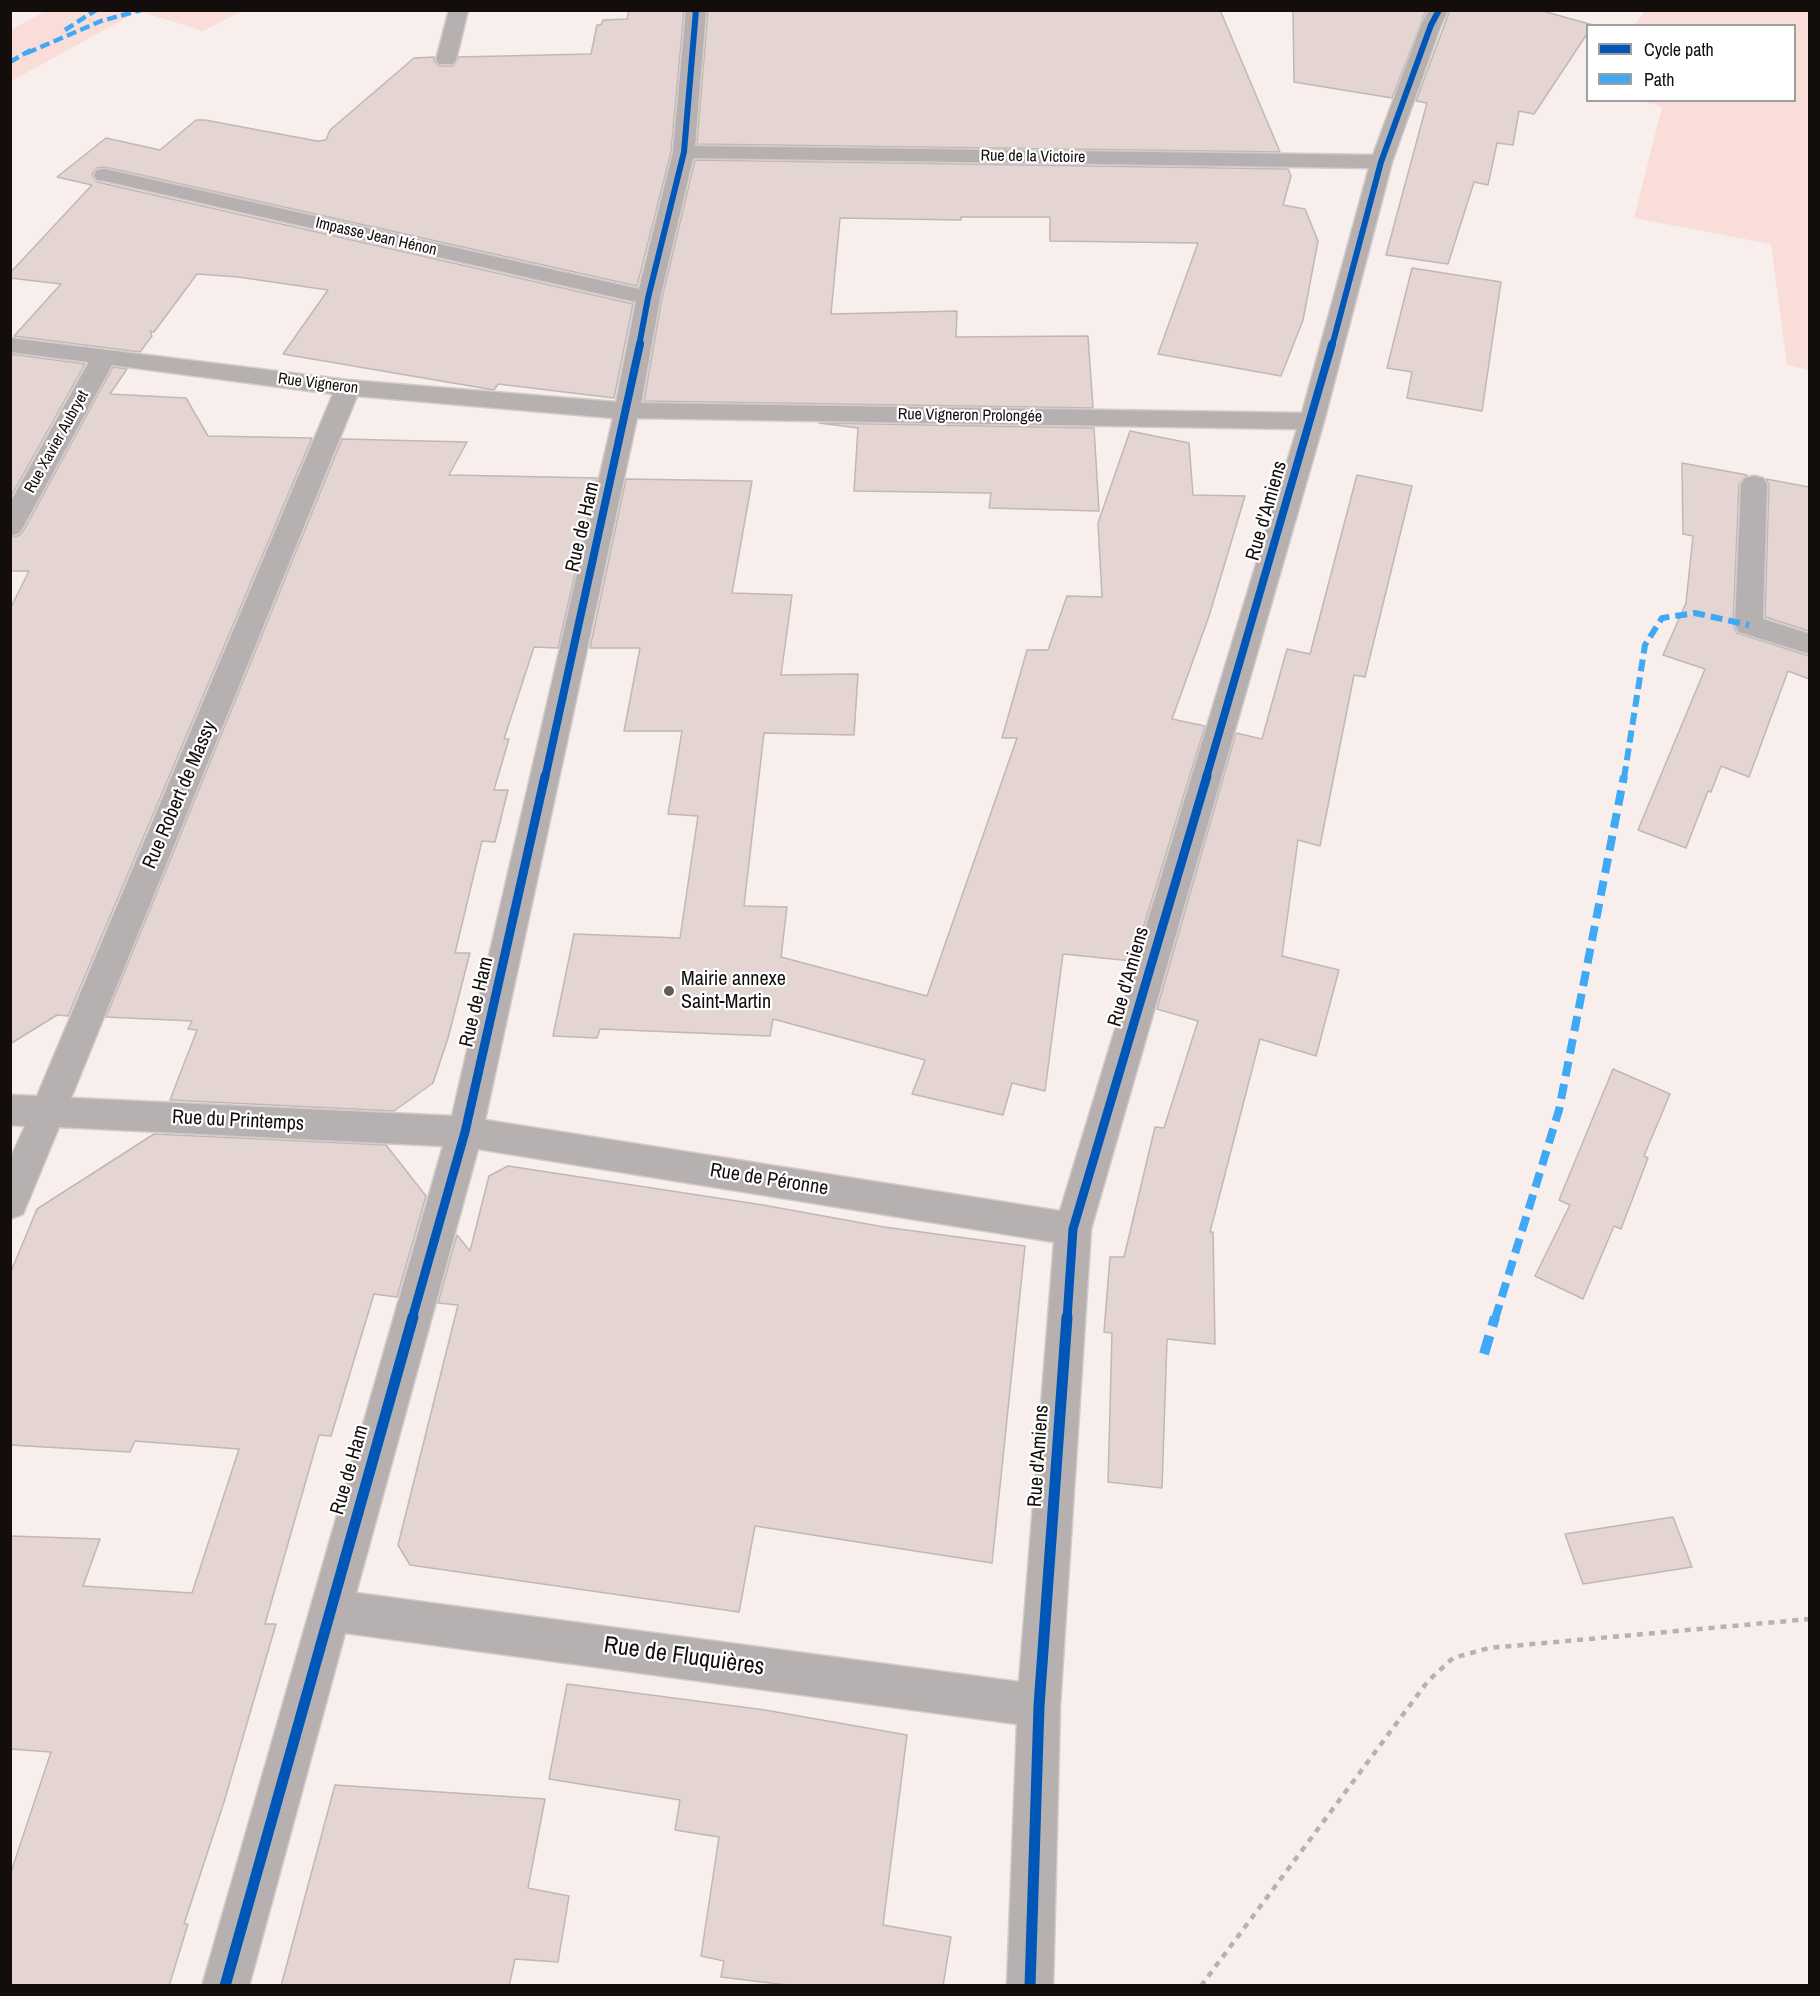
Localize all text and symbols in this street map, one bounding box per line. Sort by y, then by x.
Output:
legend [1586,24,1796,102]
text: Cycle path [1644,37,1714,62]
text: Path [1644,67,1674,92]
street label: Rue de la Victoire [980,146,1086,168]
street label: Impasse Jean Hénon [313,214,439,260]
street label: Rue Vigneron [277,370,359,398]
street label: Rue Xavier Aubryet [21,387,93,497]
street label: Rue Vigneron Prolongée [898,405,1042,427]
street label: Rue d'Amiens [1241,458,1293,564]
street label: Rue de Ham [561,479,605,575]
street label: Rue Robert de Massy [138,717,222,873]
street label: Rue d'Amiens [1103,924,1155,1030]
street label: Rue de Ham [455,954,499,1050]
place label: Mairie annexe Saint-Martin [681,968,786,1015]
marker: Mairie annexe Saint-Martin [662,984,676,998]
street label: Rue du Printemps [171,1106,305,1136]
street label: Rue de Péronne [708,1159,830,1201]
street label: Rue d'Amiens [1023,1404,1055,1508]
street label: Rue de Ham [326,1422,374,1518]
street label: Rue de Fluquières [602,1631,766,1683]

